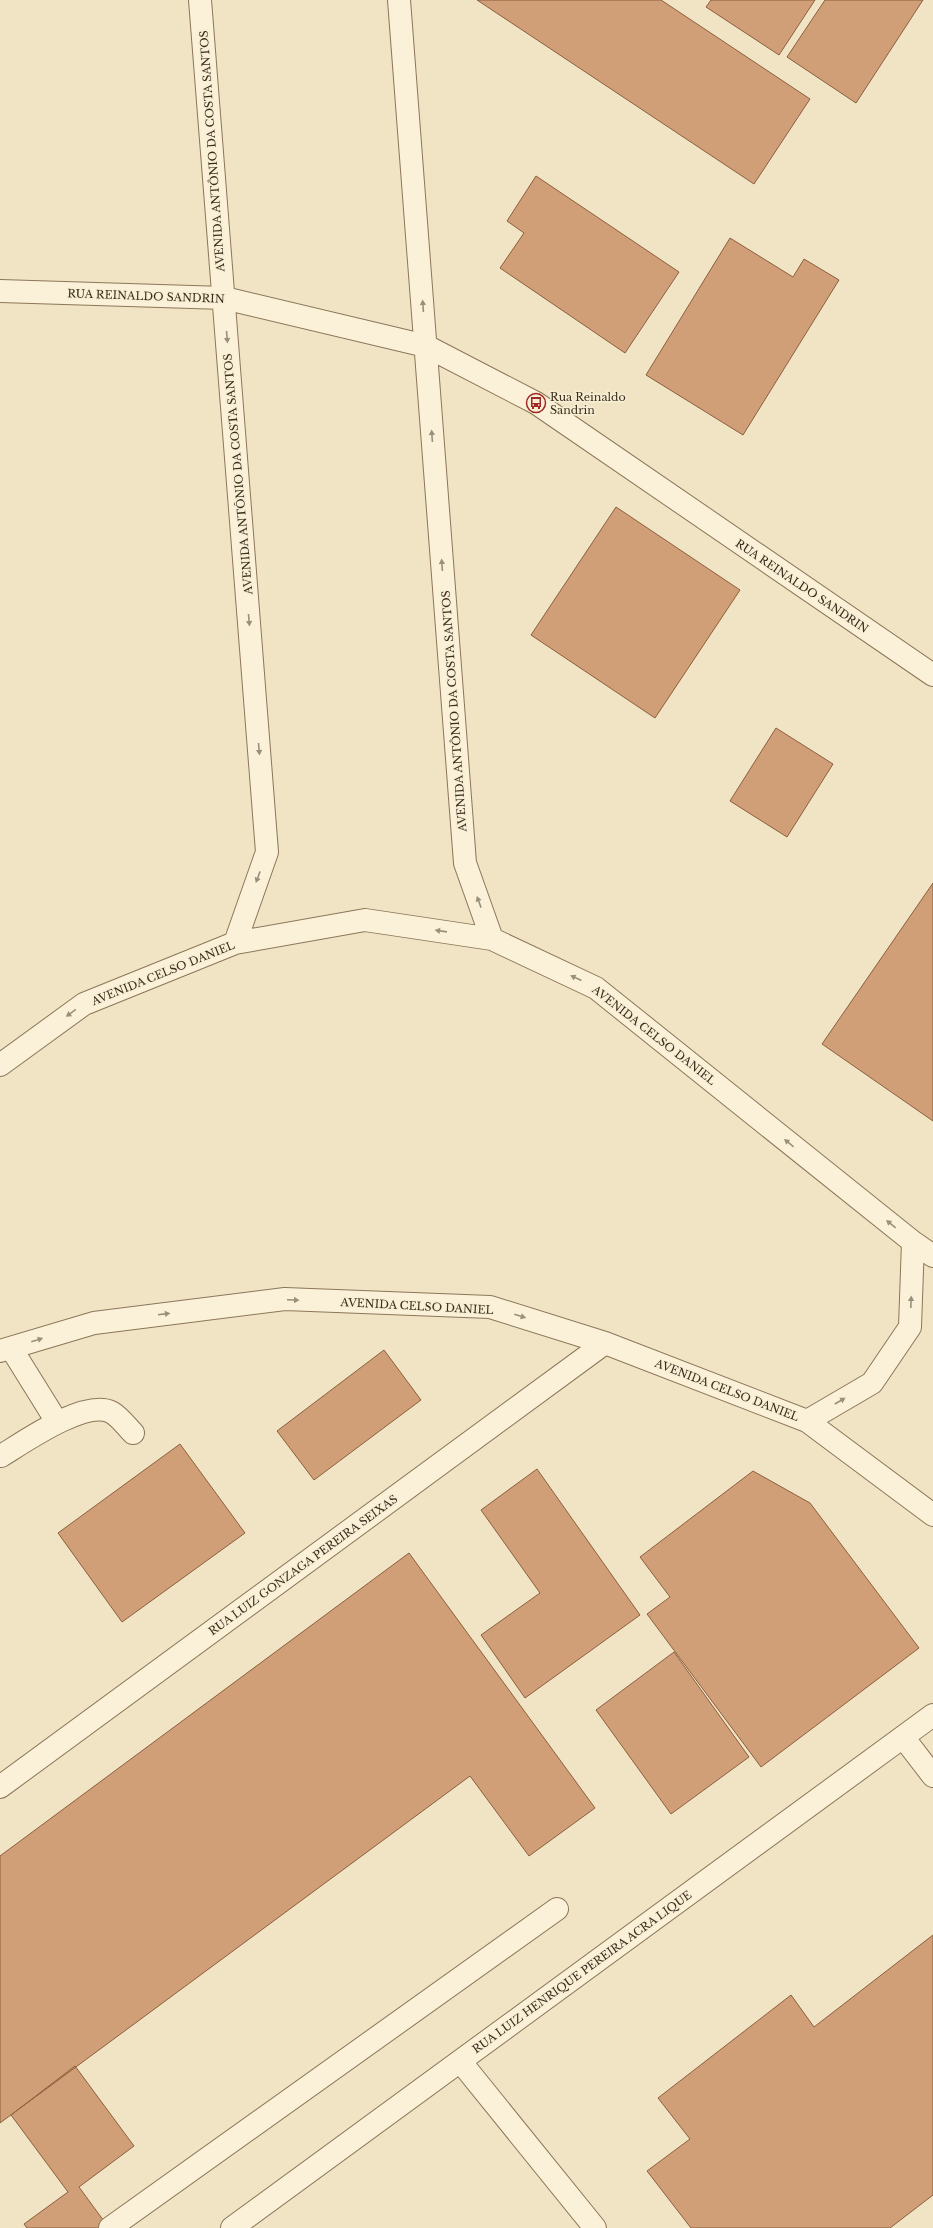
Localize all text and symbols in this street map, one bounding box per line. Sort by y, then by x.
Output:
street label: AVENIDA ANTÔNIO DA COSTA SANTOS [197,30,227,273]
street label: RUA REINALDO SANDRIN [67,286,225,306]
one-way arrow [419,300,426,312]
one-way arrow [223,331,230,343]
street label: AVENIDA ANTÔNIO DA COSTA SANTOS [220,353,256,596]
place label: Rua Reinaldo Sandrin [550,390,626,417]
bus stop icon: Rua Reinaldo Sandrin [525,392,547,414]
one-way arrow [429,430,436,442]
street label: RUA REINALDO SANDRIN [733,536,871,636]
one-way arrow [439,559,446,571]
street label: AVENIDA ANTÔNIO DA COSTA SANTOS [439,590,469,833]
one-way arrow [246,614,252,626]
one-way arrow [256,743,263,755]
one-way arrow [255,872,261,884]
one-way arrow [476,895,482,907]
one-way arrow [435,928,447,934]
street label: AVENIDA CELSO DANIEL [88,938,237,1009]
one-way arrow [570,975,582,981]
street label: AVENIDA CELSO DANIEL [589,982,719,1088]
one-way arrow [66,1009,76,1017]
one-way arrow [784,1138,795,1147]
one-way arrow [885,1220,896,1229]
street label: AVENIDA CELSO DANIEL [339,1295,494,1317]
one-way arrow [908,1295,914,1308]
one-way arrow [287,1296,299,1303]
one-way arrow [158,1311,170,1317]
one-way arrow [514,1313,526,1319]
one-way arrow [32,1337,44,1343]
street label: AVENIDA CELSO DANIEL [652,1356,801,1424]
one-way arrow [834,1398,846,1405]
street label: RUA LUIZ GONZAGA PEREIRA SEIXAS [206,1492,400,1638]
street label: RUA LUIZ HENRIQUE PEREIRA ACRA LIQUE [470,1888,694,2056]

